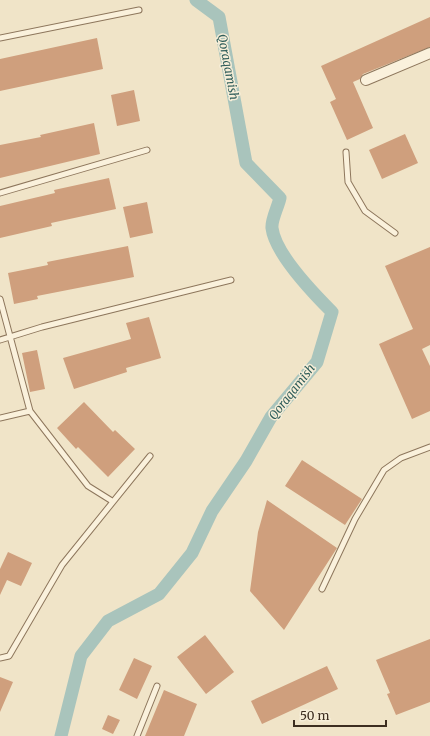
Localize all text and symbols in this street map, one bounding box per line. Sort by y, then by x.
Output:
water label: Qoraqamish [215,33,242,101]
water label: Qoraqamish [265,361,318,423]
scale bar [294,702,386,728]
text: 50 m [300,708,329,723]

